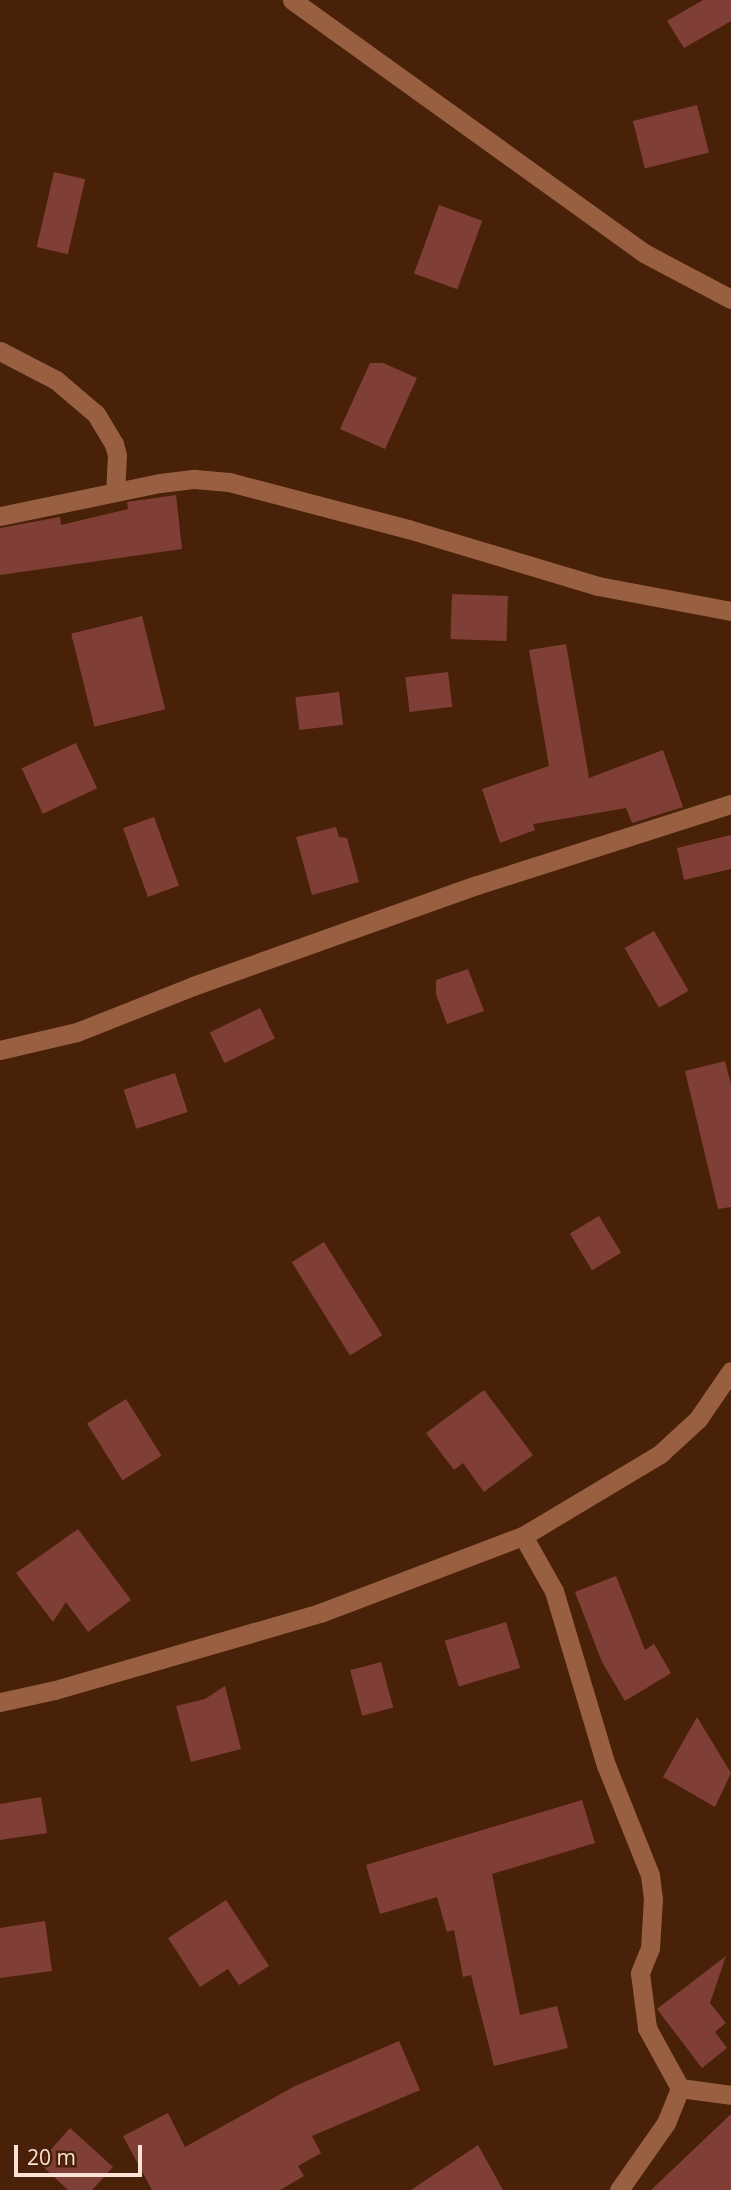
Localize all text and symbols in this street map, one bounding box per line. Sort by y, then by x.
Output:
scale bar [18,2130,145,2174]
text: 20 m [27,2143,76,2171]

